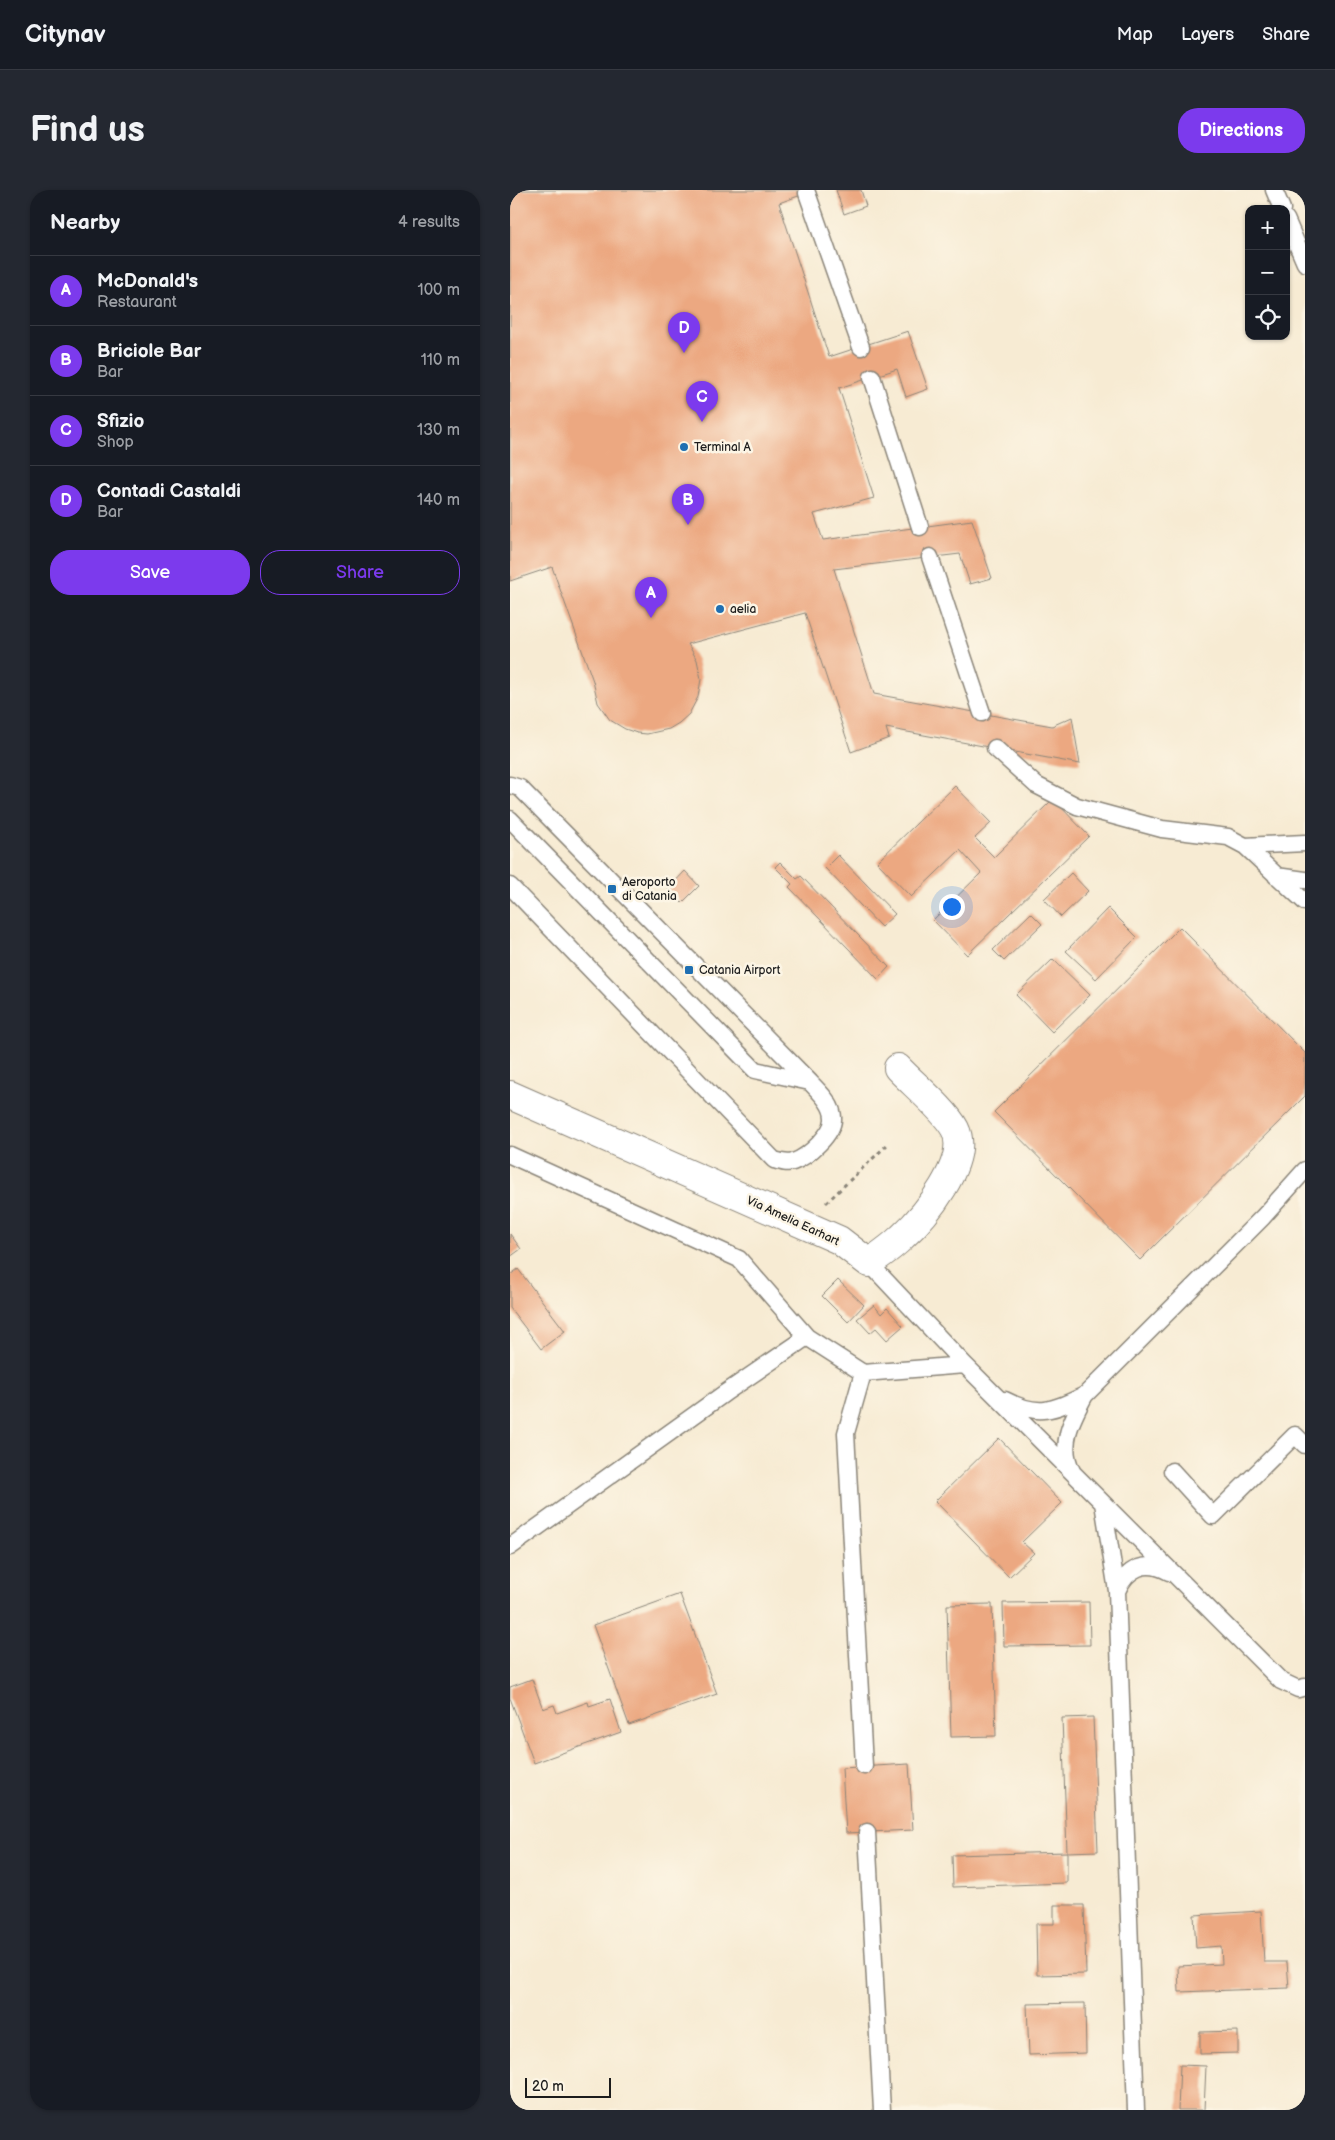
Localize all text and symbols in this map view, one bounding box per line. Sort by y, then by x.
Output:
text: Citynav [25,20,106,49]
text: Map [1117,24,1153,45]
text: Layers [1181,24,1234,45]
text: Share [1262,24,1310,45]
button: Directions [1178,108,1305,153]
text: Find us [30,109,145,152]
map controls [1245,205,1290,340]
button: + [1245,205,1290,250]
text: Nearby [50,210,120,235]
text: 4 results [398,213,460,232]
button: − [1245,250,1290,295]
text: McDonald's [97,270,198,293]
text: A [61,281,71,300]
text: 100 m [417,281,460,300]
text: Restaurant [97,293,177,312]
button: locate [1245,295,1290,340]
pin: D [668,312,700,353]
text: Briciole Bar [97,340,201,363]
text: B [60,351,72,370]
text: 110 m [421,351,460,370]
text: Bar [97,363,123,382]
pin: C [686,381,718,422]
text: Sfizio [97,410,144,433]
text: C [60,421,72,440]
text: 130 m [417,421,460,440]
text: Shop [97,433,134,452]
place label: Terminal A [694,440,752,455]
marker: Terminal A [678,441,690,453]
text: Contadi Castaldi [97,480,241,503]
pin: B [672,484,704,525]
text: D [60,491,72,510]
text: 140 m [417,491,460,510]
text: Bar [97,503,123,522]
button: Save [50,550,250,595]
button: Share [260,550,460,595]
pin: A [635,577,667,618]
place label: aelia [730,602,756,617]
marker: aelia [714,603,726,615]
place label: Aeroporto di Catania [622,875,677,904]
marker: Aeroporto di Catania [606,883,618,895]
your location [939,894,965,920]
place label: Catania Airport [699,963,781,978]
marker: Catania Airport [683,964,695,976]
street label: Via Amelia Earhart [744,1193,842,1249]
scale bar [525,2075,611,2098]
text: 20 m [532,2078,564,2095]

